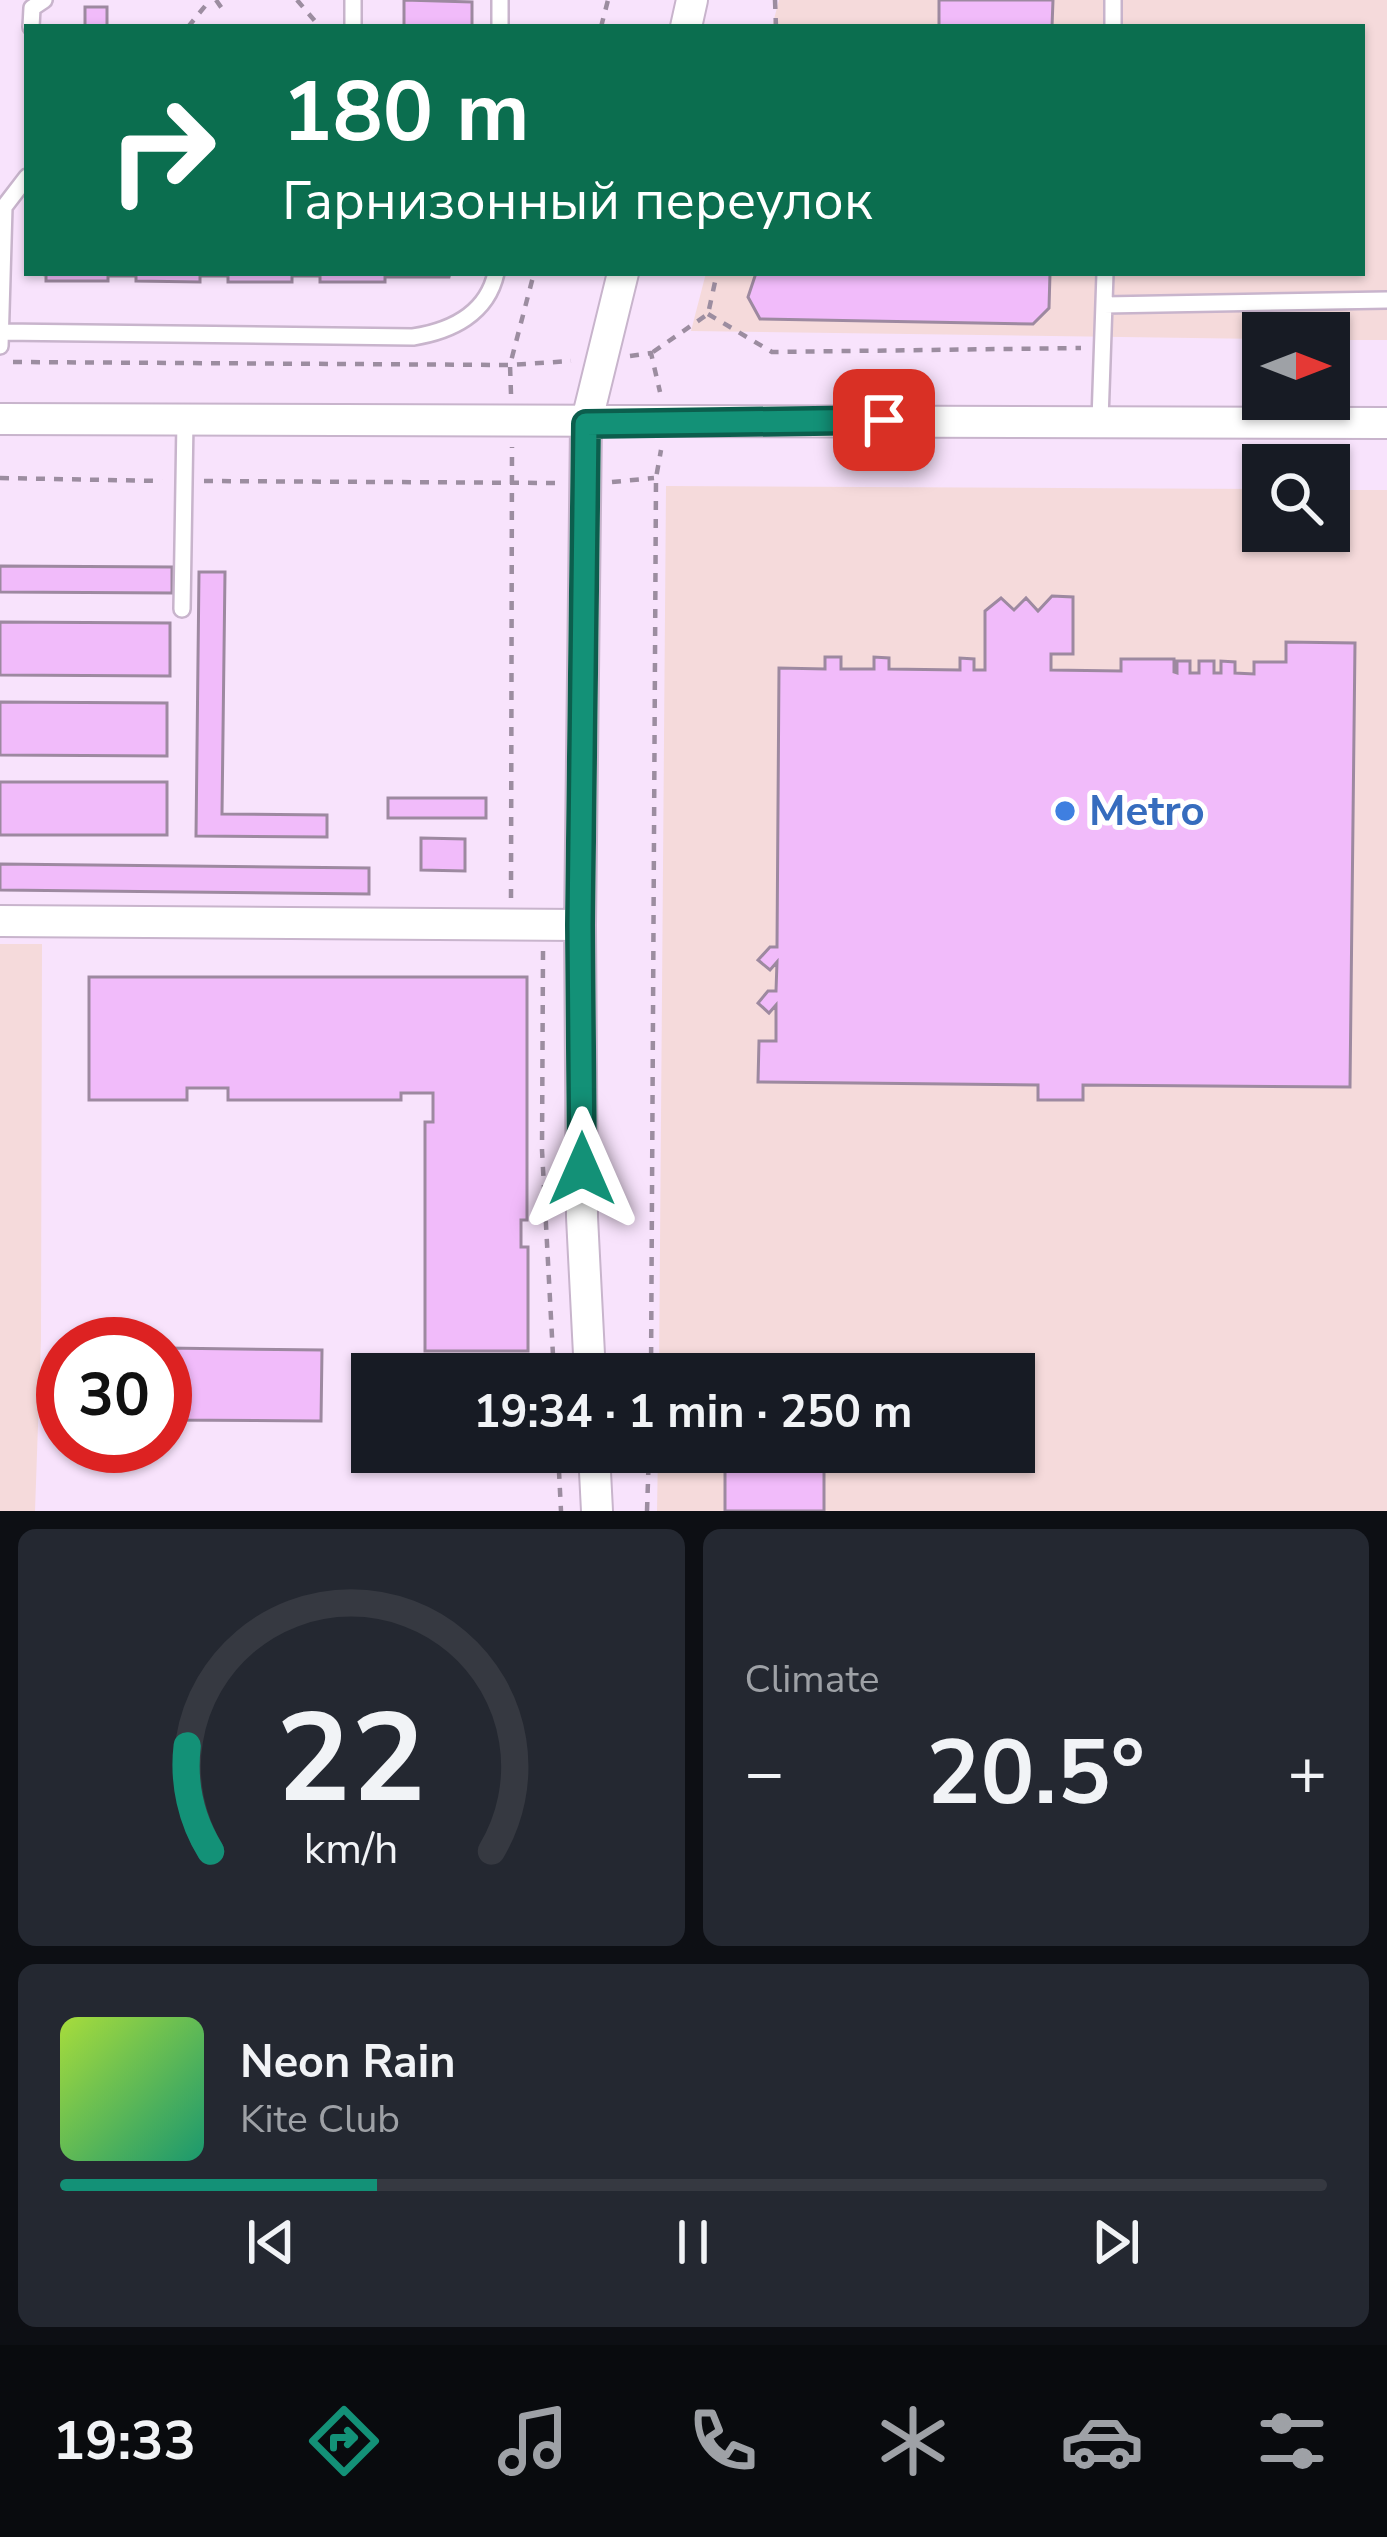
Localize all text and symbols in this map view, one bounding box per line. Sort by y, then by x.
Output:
text: 180 m [282,55,530,170]
icon: right [84,72,240,228]
text: Гарнизонный переулок [282,164,872,238]
north arrow [1242,312,1350,420]
map controls [1242,312,1350,552]
pin [833,369,935,471]
icon: arrive [851,387,917,453]
button: search [1242,444,1350,552]
place label: Metro [1089,783,1205,840]
marker: Metro [1052,798,1078,824]
position arrow [519,1106,645,1232]
speed limit sign: 30 [36,1317,192,1473]
text: 19:34 · 1 min · 250 m [473,1382,913,1443]
text: Climate [745,1653,880,1706]
text: 22 [276,1674,426,1844]
text: 20.5° [927,1712,1145,1835]
text: − [745,1728,784,1818]
text: + [1287,1728,1327,1818]
text: km/h [304,1819,399,1877]
text: Neon Rain [240,2032,456,2093]
text: Kite Club [240,2093,400,2146]
icon: previous [238,2209,304,2275]
icon: pause [660,2209,726,2275]
icon: next [1083,2209,1149,2275]
icon: directions [302,2399,386,2483]
icon: music [491,2399,575,2483]
icon: phone [681,2399,765,2483]
icon: climate [871,2399,955,2483]
icon: car [1060,2399,1144,2483]
icon: filters [1250,2399,1334,2483]
text: 19:33 [53,2404,196,2478]

